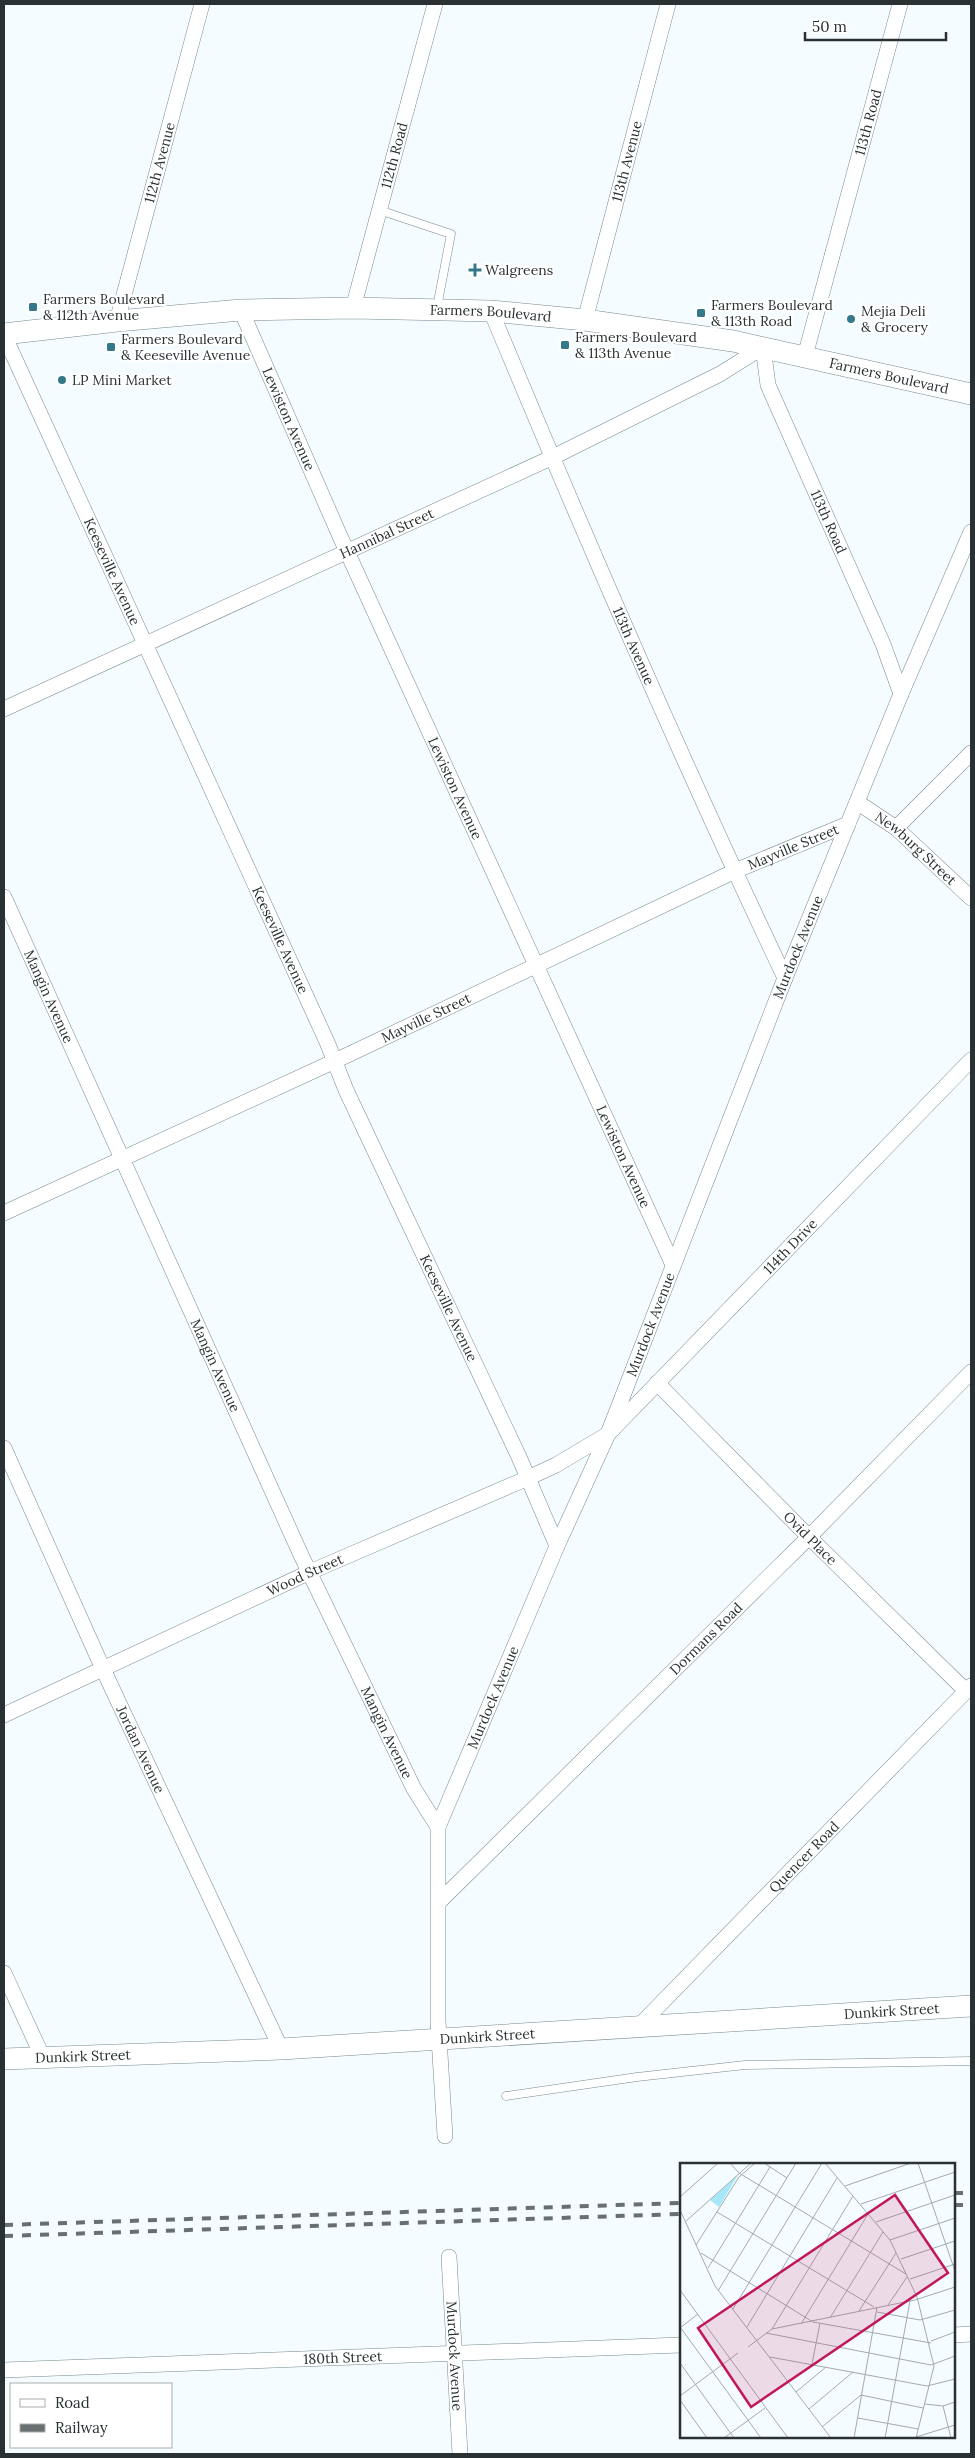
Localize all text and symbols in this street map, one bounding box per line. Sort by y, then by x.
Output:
scale bar [805,10,946,42]
text: 50 m [812,17,847,36]
street label: 113th Road [851,87,886,158]
street label: 113th Avenue [607,119,646,204]
street label: 112th Avenue [140,120,179,205]
street label: 112th Road [377,120,412,191]
place label: Walgreens [485,261,553,279]
marker: Walgreens [469,264,481,276]
place label: Farmers Boulevard & 112th Avenue [43,290,165,324]
place label: Farmers Boulevard & 113th Road [711,296,833,330]
marker: Farmers Boulevard & 112th Avenue [27,301,39,313]
street label: Farmers Boulevard [430,301,552,326]
place label: Mejia Deli & Grocery [861,302,928,336]
marker: Farmers Boulevard & 113th Road [695,307,707,319]
marker: Mejia Deli & Grocery [845,313,857,325]
place label: Farmers Boulevard & 113th Avenue [575,328,697,362]
place label: Farmers Boulevard & Keeseville Avenue [121,330,251,364]
marker: Farmers Boulevard & 113th Avenue [559,339,571,351]
marker: Farmers Boulevard & Keeseville Avenue [105,341,117,353]
street label: Farmers Boulevard [828,354,950,398]
street label: Lewiston Avenue [258,365,319,474]
place label: LP Mini Market [72,371,172,389]
marker: LP Mini Market [56,374,68,386]
street label: 113th Road [807,487,851,556]
street label: Hannibal Street [337,504,437,563]
street label: Keeseville Avenue [80,515,144,628]
street label: 113th Avenue [609,604,659,688]
street label: Lewiston Avenue [424,734,486,843]
street label: Newburg Street [872,808,961,889]
street label: Mayville Street [745,820,842,874]
street label: Keeseville Avenue [248,883,313,997]
street label: Murdock Avenue [769,892,827,1001]
street label: Mangin Avenue [20,947,78,1046]
street label: Mayville Street [378,989,474,1047]
street label: Lewiston Avenue [592,1103,655,1211]
street label: 114th Drive [759,1215,821,1278]
street label: Keeseville Avenue [416,1252,482,1365]
street label: Murdock Avenue [622,1270,679,1379]
street label: Mangin Avenue [187,1316,244,1415]
street label: Ovid Place [780,1507,841,1569]
street label: Wood Street [264,1550,346,1600]
street label: Dormans Road [666,1599,746,1679]
street label: Murdock Avenue [463,1643,523,1751]
street label: Mangin Avenue [357,1683,417,1782]
street label: Jordan Avenue [112,1702,169,1796]
street label: Quencer Road [765,1818,843,1897]
street label: Dunkirk Street [843,1999,941,2023]
street label: Dunkirk Street [439,2024,536,2048]
street label: Dunkirk Street [35,2045,132,2067]
inset map [680,2163,955,2438]
street label: Murdock Avenue [442,2300,467,2412]
street label: 180th Street [303,2347,383,2368]
legend [10,2383,172,2448]
text: Road [55,2393,90,2412]
text: Railway [55,2418,108,2437]

